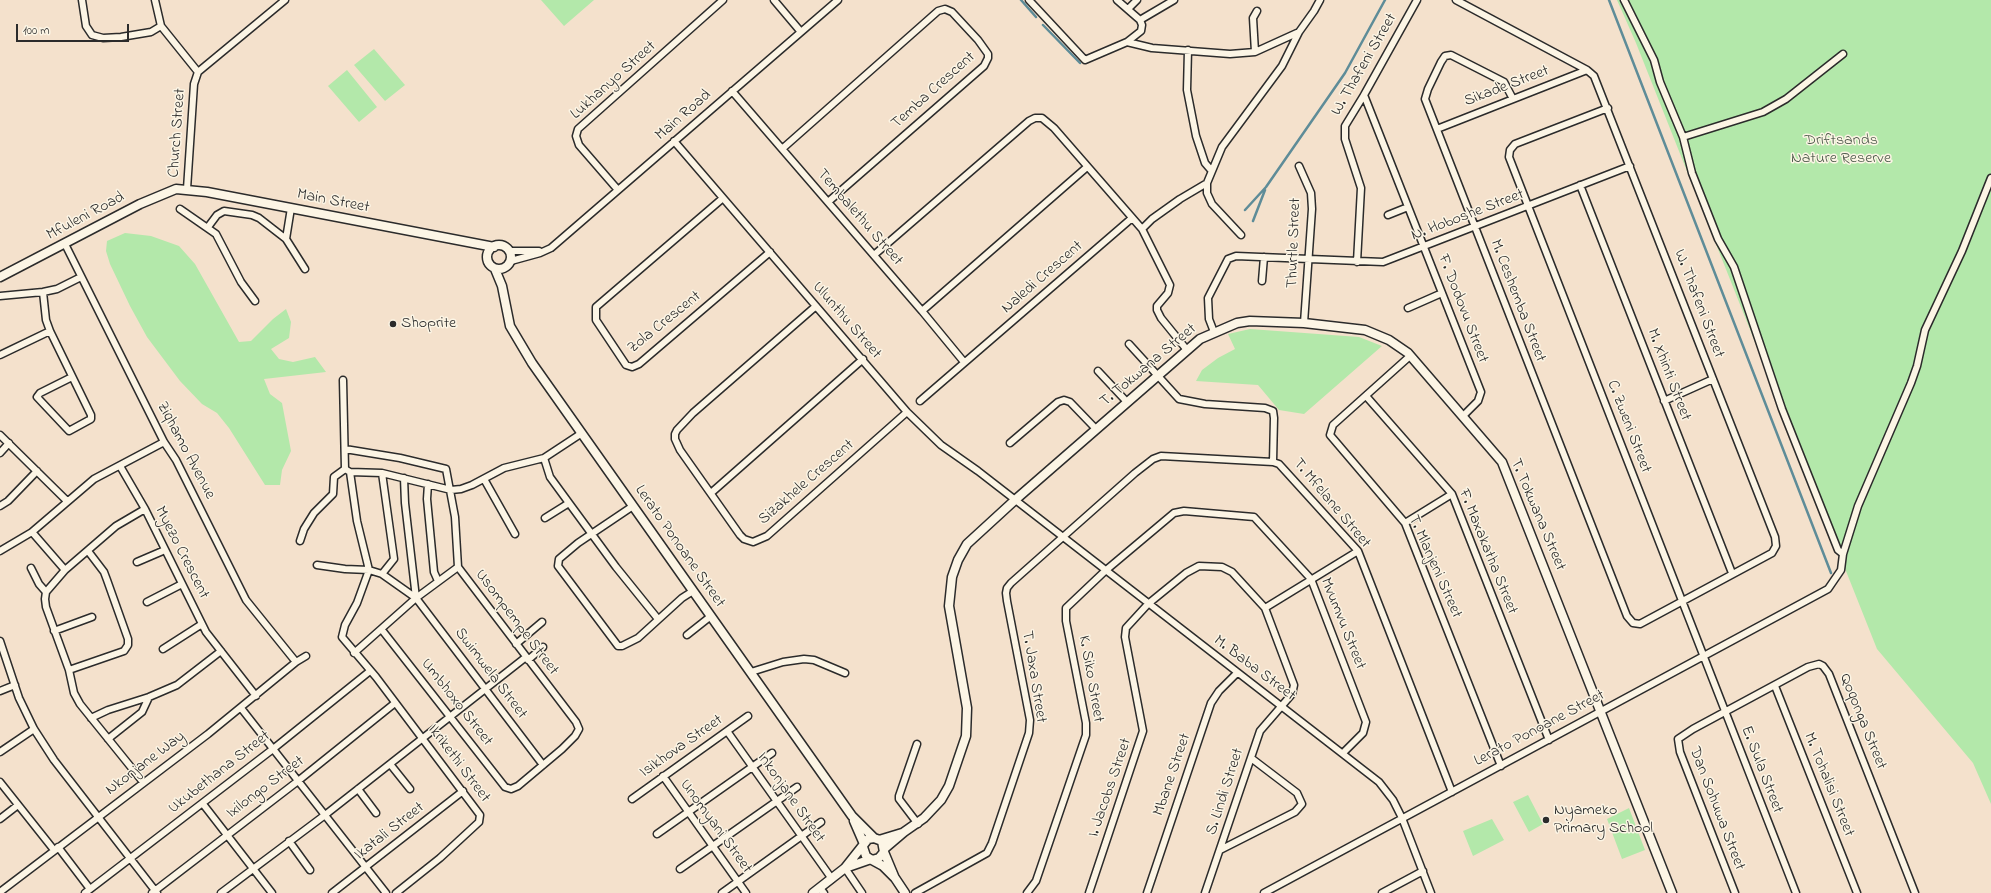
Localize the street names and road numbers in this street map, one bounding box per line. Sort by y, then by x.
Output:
street label: W. Thafeni Street [1328,11,1402,119]
street label: Lukhanyo Street [567,38,661,124]
street label: Temba Crescent [888,48,980,134]
street label: Sikade Street [1462,62,1552,112]
street label: Main Road [652,86,716,146]
street label: Church Street [165,88,191,178]
street label: Tembalethu Street [812,166,906,270]
street label: Main Street [295,186,371,218]
street label: N. Hoboshe Street [1409,186,1527,246]
street label: Mfuleni Road [44,188,128,246]
street label: Thurtle Street [1284,198,1306,288]
street label: Naledi Crescent [998,237,1088,319]
street label: M. Ceshemba Street [1485,237,1549,365]
street label: W. Thafeni Street [1668,247,1728,361]
street label: F. Dodovu Street [1433,252,1491,366]
street label: Ulunthu Street [807,278,885,364]
street label: Zola Crescent [624,288,706,358]
street label: T. Tokwana Street [1097,320,1201,412]
street label: M. Xhinti Street [1642,326,1694,424]
street label: C. Zweni Street [1601,378,1655,476]
street label: Ziqhamo Avenue [151,399,219,503]
street label: Sizakhele Crescent [755,436,859,530]
street label: T. Mfelane Street [1288,455,1374,553]
street label: T. Tokwana Street [1505,456,1569,574]
street label: Lerato Ponoane Street [629,482,729,612]
street label: F. Maxakatha Street [1453,487,1521,617]
street label: Myezo Crescent [149,503,213,603]
street label: T. Mlanjeni Street [1403,512,1465,622]
street label: Usompempe Street [470,566,562,680]
street label: Mvumvu Street [1315,575,1369,673]
street label: Swimwela Street [449,625,531,723]
street label: T. Jaxa Street [1016,630,1050,724]
street label: M. Baba Street [1209,632,1299,706]
street label: K. Siko Street [1073,634,1107,724]
street label: Umbhoxo Street [416,655,496,751]
street label: Qoqonga Street [1834,671,1890,773]
street label: Lerato Ponoane Street [1471,686,1609,772]
street label: Isikhova Street [637,711,727,783]
street label: Ikrikethi Street [422,721,494,807]
street label: E. Sula Street [1736,724,1786,816]
street label: Ukubethana Street [165,727,275,819]
street label: Nkonjane Way [102,728,190,800]
street label: M. Tohalisi Street [1798,730,1858,840]
street label: Mbane Street [1150,731,1196,819]
street label: I. Jacobs Street [1085,736,1137,840]
street label: Dan Sohuwa Street [1684,745,1748,873]
street label: S. Lindi Street [1203,746,1249,838]
street label: Inkonjane Street [752,749,828,847]
street label: Ixilongo Street [223,752,309,824]
street label: Unomyani Street [675,776,755,878]
street label: Ikatali Street [351,799,429,865]

